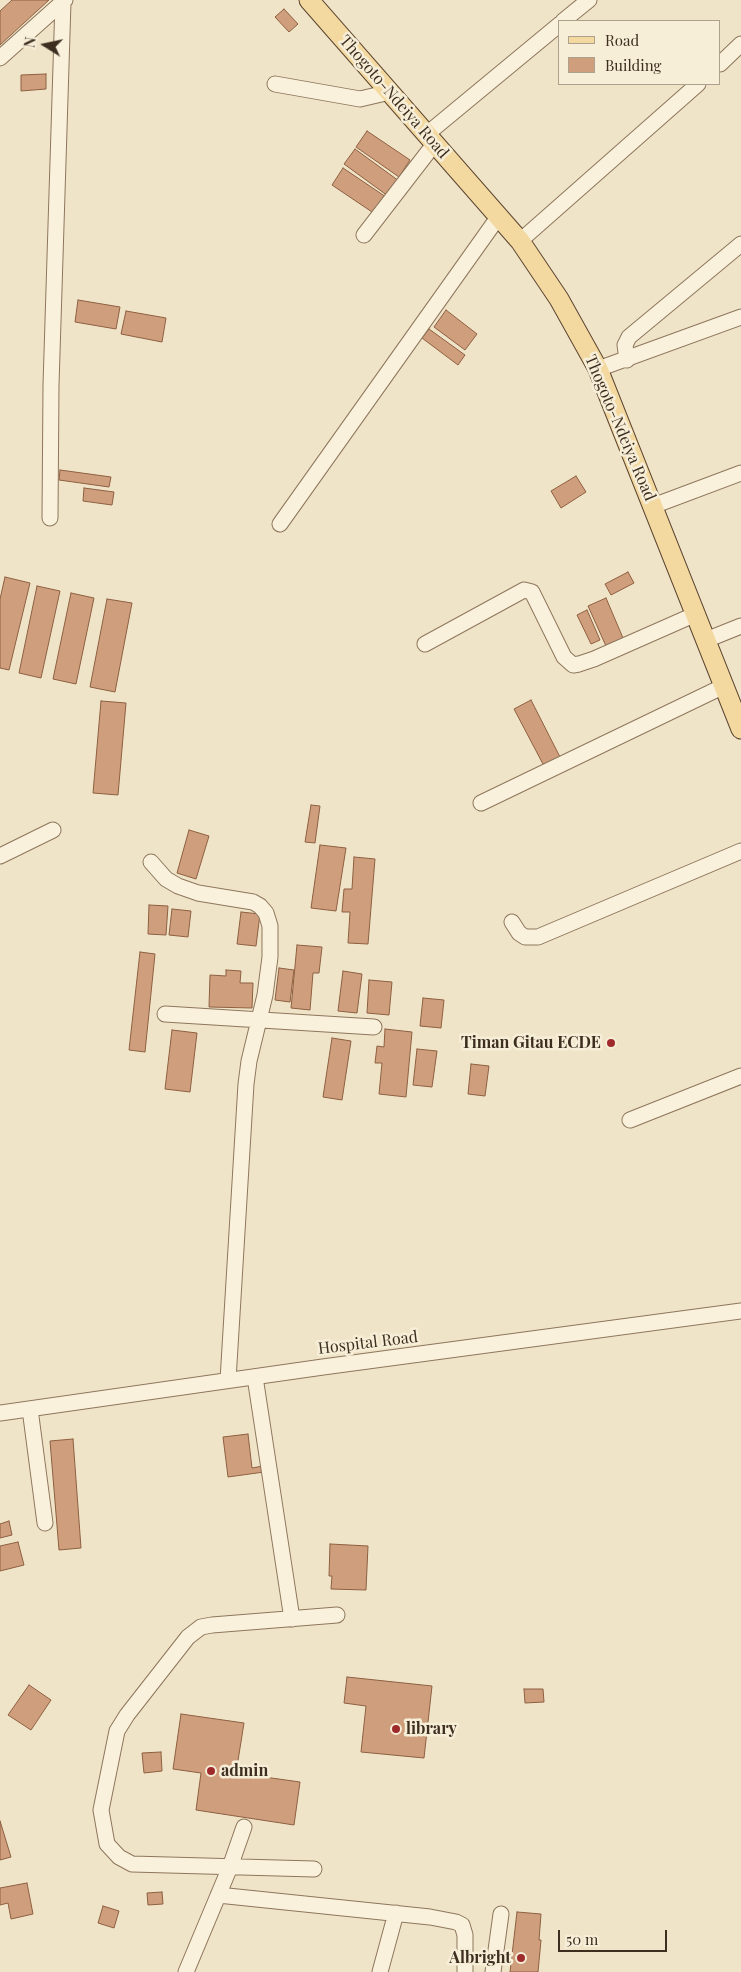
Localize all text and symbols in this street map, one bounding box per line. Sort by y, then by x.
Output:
north arrow [20,20,70,70]
legend [558,20,721,85]
text: Road [605,30,639,50]
street label: Thogoto-Ndeiya Road [335,31,453,163]
text: N [20,36,40,49]
text: Building [605,55,661,75]
street label: Thogoto-Ndeiya Road [581,352,659,504]
place label: Timan Gitau ECDE [461,1033,601,1053]
marker: Timan Gitau ECDE [605,1037,617,1049]
street label: Hospital Road [317,1327,419,1359]
place label: library [406,1719,457,1739]
marker: library [390,1723,402,1735]
place label: admin [221,1761,268,1781]
marker: admin [205,1765,217,1777]
scale bar [561,1920,670,1952]
text: 50 m [566,1929,598,1949]
place label: Albright [449,1948,511,1968]
marker: Albright [515,1952,527,1964]

